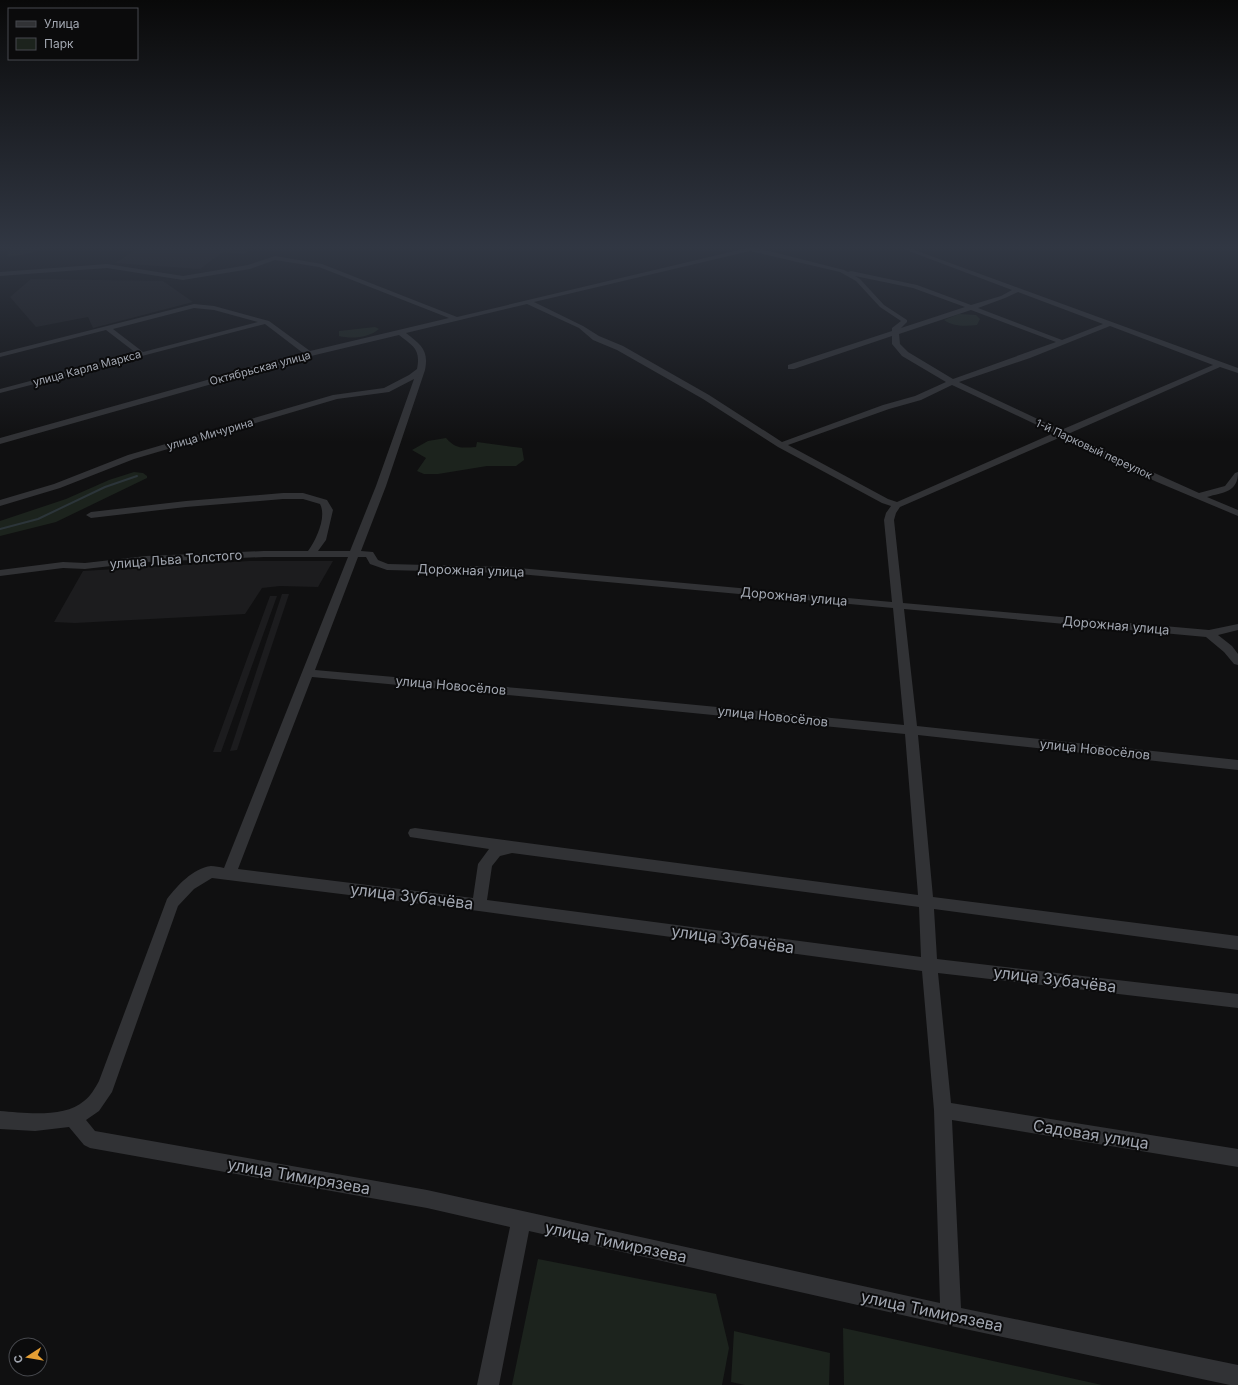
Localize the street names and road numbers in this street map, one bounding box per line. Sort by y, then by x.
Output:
street label: улица Карла Маркса [31,347,143,389]
street label: Октябрьская улица [208,348,312,388]
street label: улица Мичурина [165,415,255,453]
street label: 1-й Парковый переулок [1034,416,1154,482]
street label: улица Льва Толстого [109,546,243,572]
street label: Дорожная улица [417,560,525,580]
street label: Дорожная улица [740,583,848,609]
street label: Дорожная улица [1062,612,1170,638]
street label: улица Новосёлов [395,672,507,698]
street label: улица Новосёлов [717,702,829,730]
street label: улица Новосёлов [1039,735,1151,763]
street label: улица Зубачёва [349,879,475,913]
street label: улица Зубачёва [670,920,796,958]
street label: улица Зубачёва [992,962,1118,996]
street label: Садовая улица [1032,1115,1150,1153]
street label: улица Тимирязева [226,1154,372,1198]
street label: улица Тимирязева [543,1217,689,1267]
street label: улица Тимирязева [859,1286,1005,1336]

